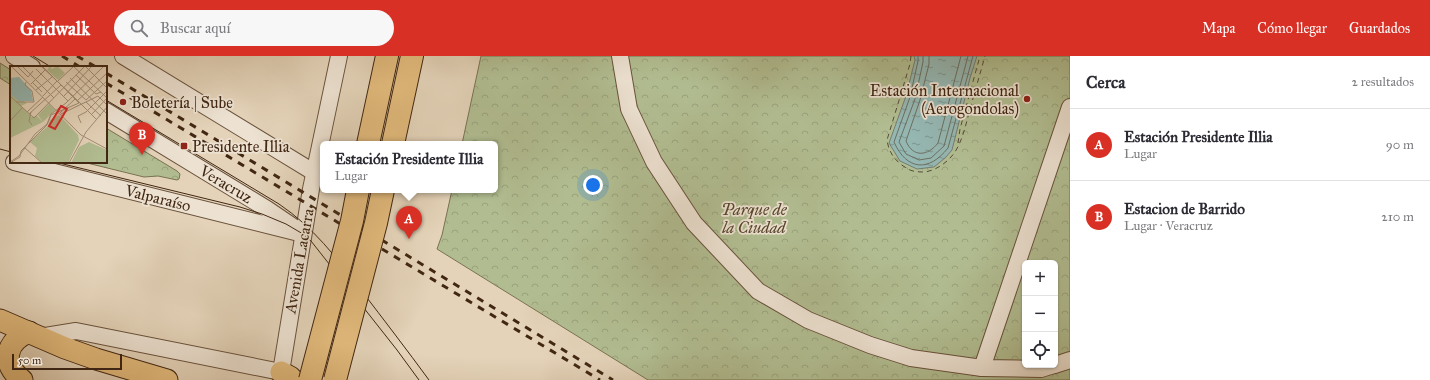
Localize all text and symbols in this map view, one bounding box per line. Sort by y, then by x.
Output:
search box [114,10,394,46]
text: Gridwalk [20,17,90,40]
icon: search [128,17,150,39]
text: Buscar aquí [160,19,231,37]
text: Mapa [1202,20,1235,37]
text: Cómo llegar [1257,20,1327,37]
text: Guardados [1349,20,1410,37]
inset map [10,66,107,163]
text: Cerca [1086,72,1125,93]
text: 2 resultados [1351,74,1414,90]
place label: Estación Internacional (Aerogondolas) [870,81,1020,119]
place label: Boletería | Sube [131,93,233,112]
marker: Estación Internacional (Aerogondolas) [1022,94,1032,104]
marker: Boletería | Sube [118,97,128,107]
pin: B [129,122,155,155]
text: Estación Presidente Illia [1124,128,1273,146]
place label: Presidente Illia [192,137,290,156]
text: A [1095,137,1103,153]
text: 90 m [1386,137,1414,153]
marker: Presidente Illia [179,141,189,151]
popup [320,141,498,193]
text: Lugar [1124,146,1157,162]
text: Estación Presidente Illia [335,150,483,168]
street label: Veracruz [195,160,256,207]
text: Lugar [335,168,368,184]
your location [583,175,603,195]
street label: Valparaíso [122,180,193,215]
park label: Parque de la Ciudad [721,200,788,237]
text: Estacion de Barrido [1124,200,1245,218]
pin: A [396,206,422,239]
street label: Avenida Lacarra [280,207,318,316]
text: B [1095,209,1103,225]
text: 210 m [1381,209,1414,225]
text: Lugar · Veracruz [1124,218,1213,234]
map controls [1022,260,1058,368]
button: + [1022,260,1058,296]
button: − [1022,296,1058,332]
button: locate [1022,332,1058,368]
scale bar [12,352,122,371]
text: 50 m [18,354,41,367]

